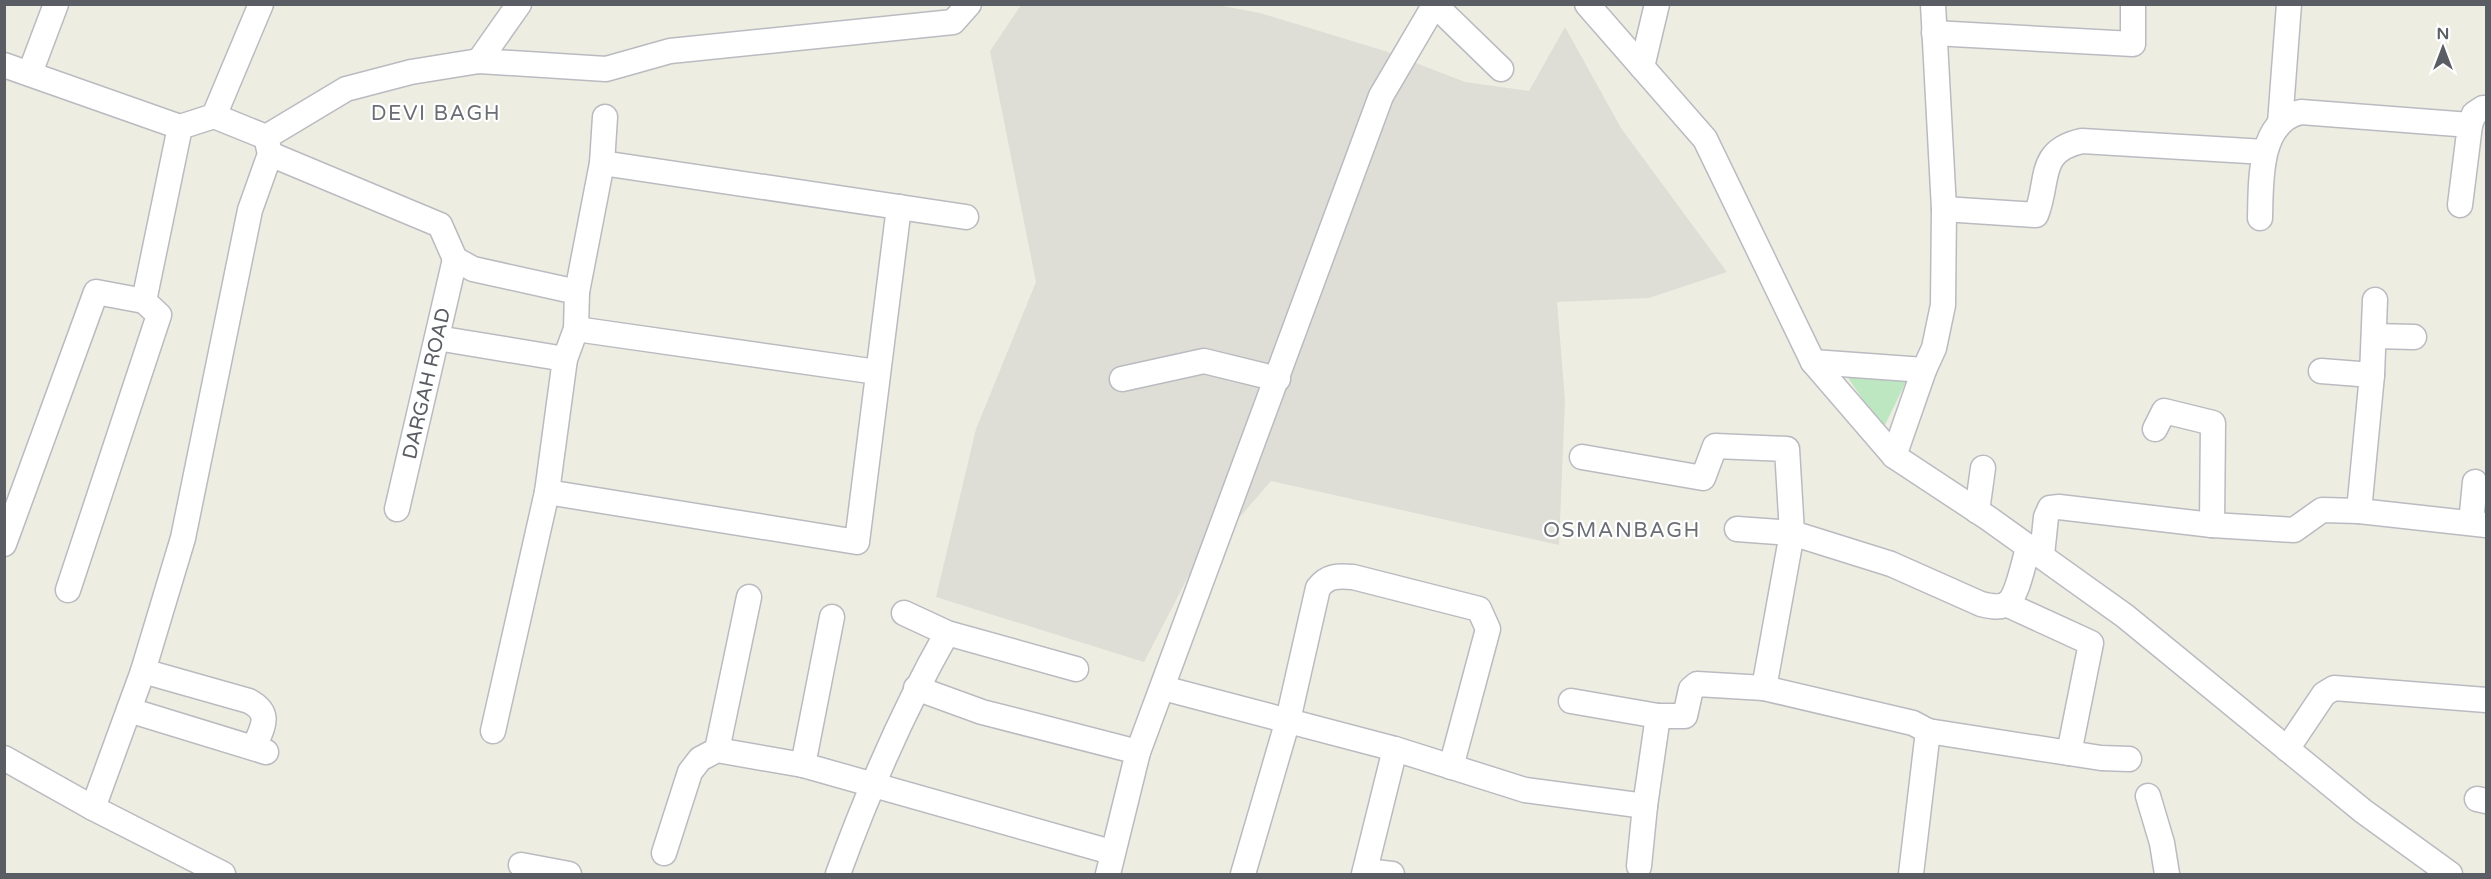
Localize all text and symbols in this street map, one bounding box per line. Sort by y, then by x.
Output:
north arrow [2413,18,2473,78]
text: N [2437,24,2449,44]
district label: DEVI BAGH [371,101,501,126]
street label: DARGAH ROAD [398,306,456,461]
district label: OSMANBAGH [1543,518,1701,543]

